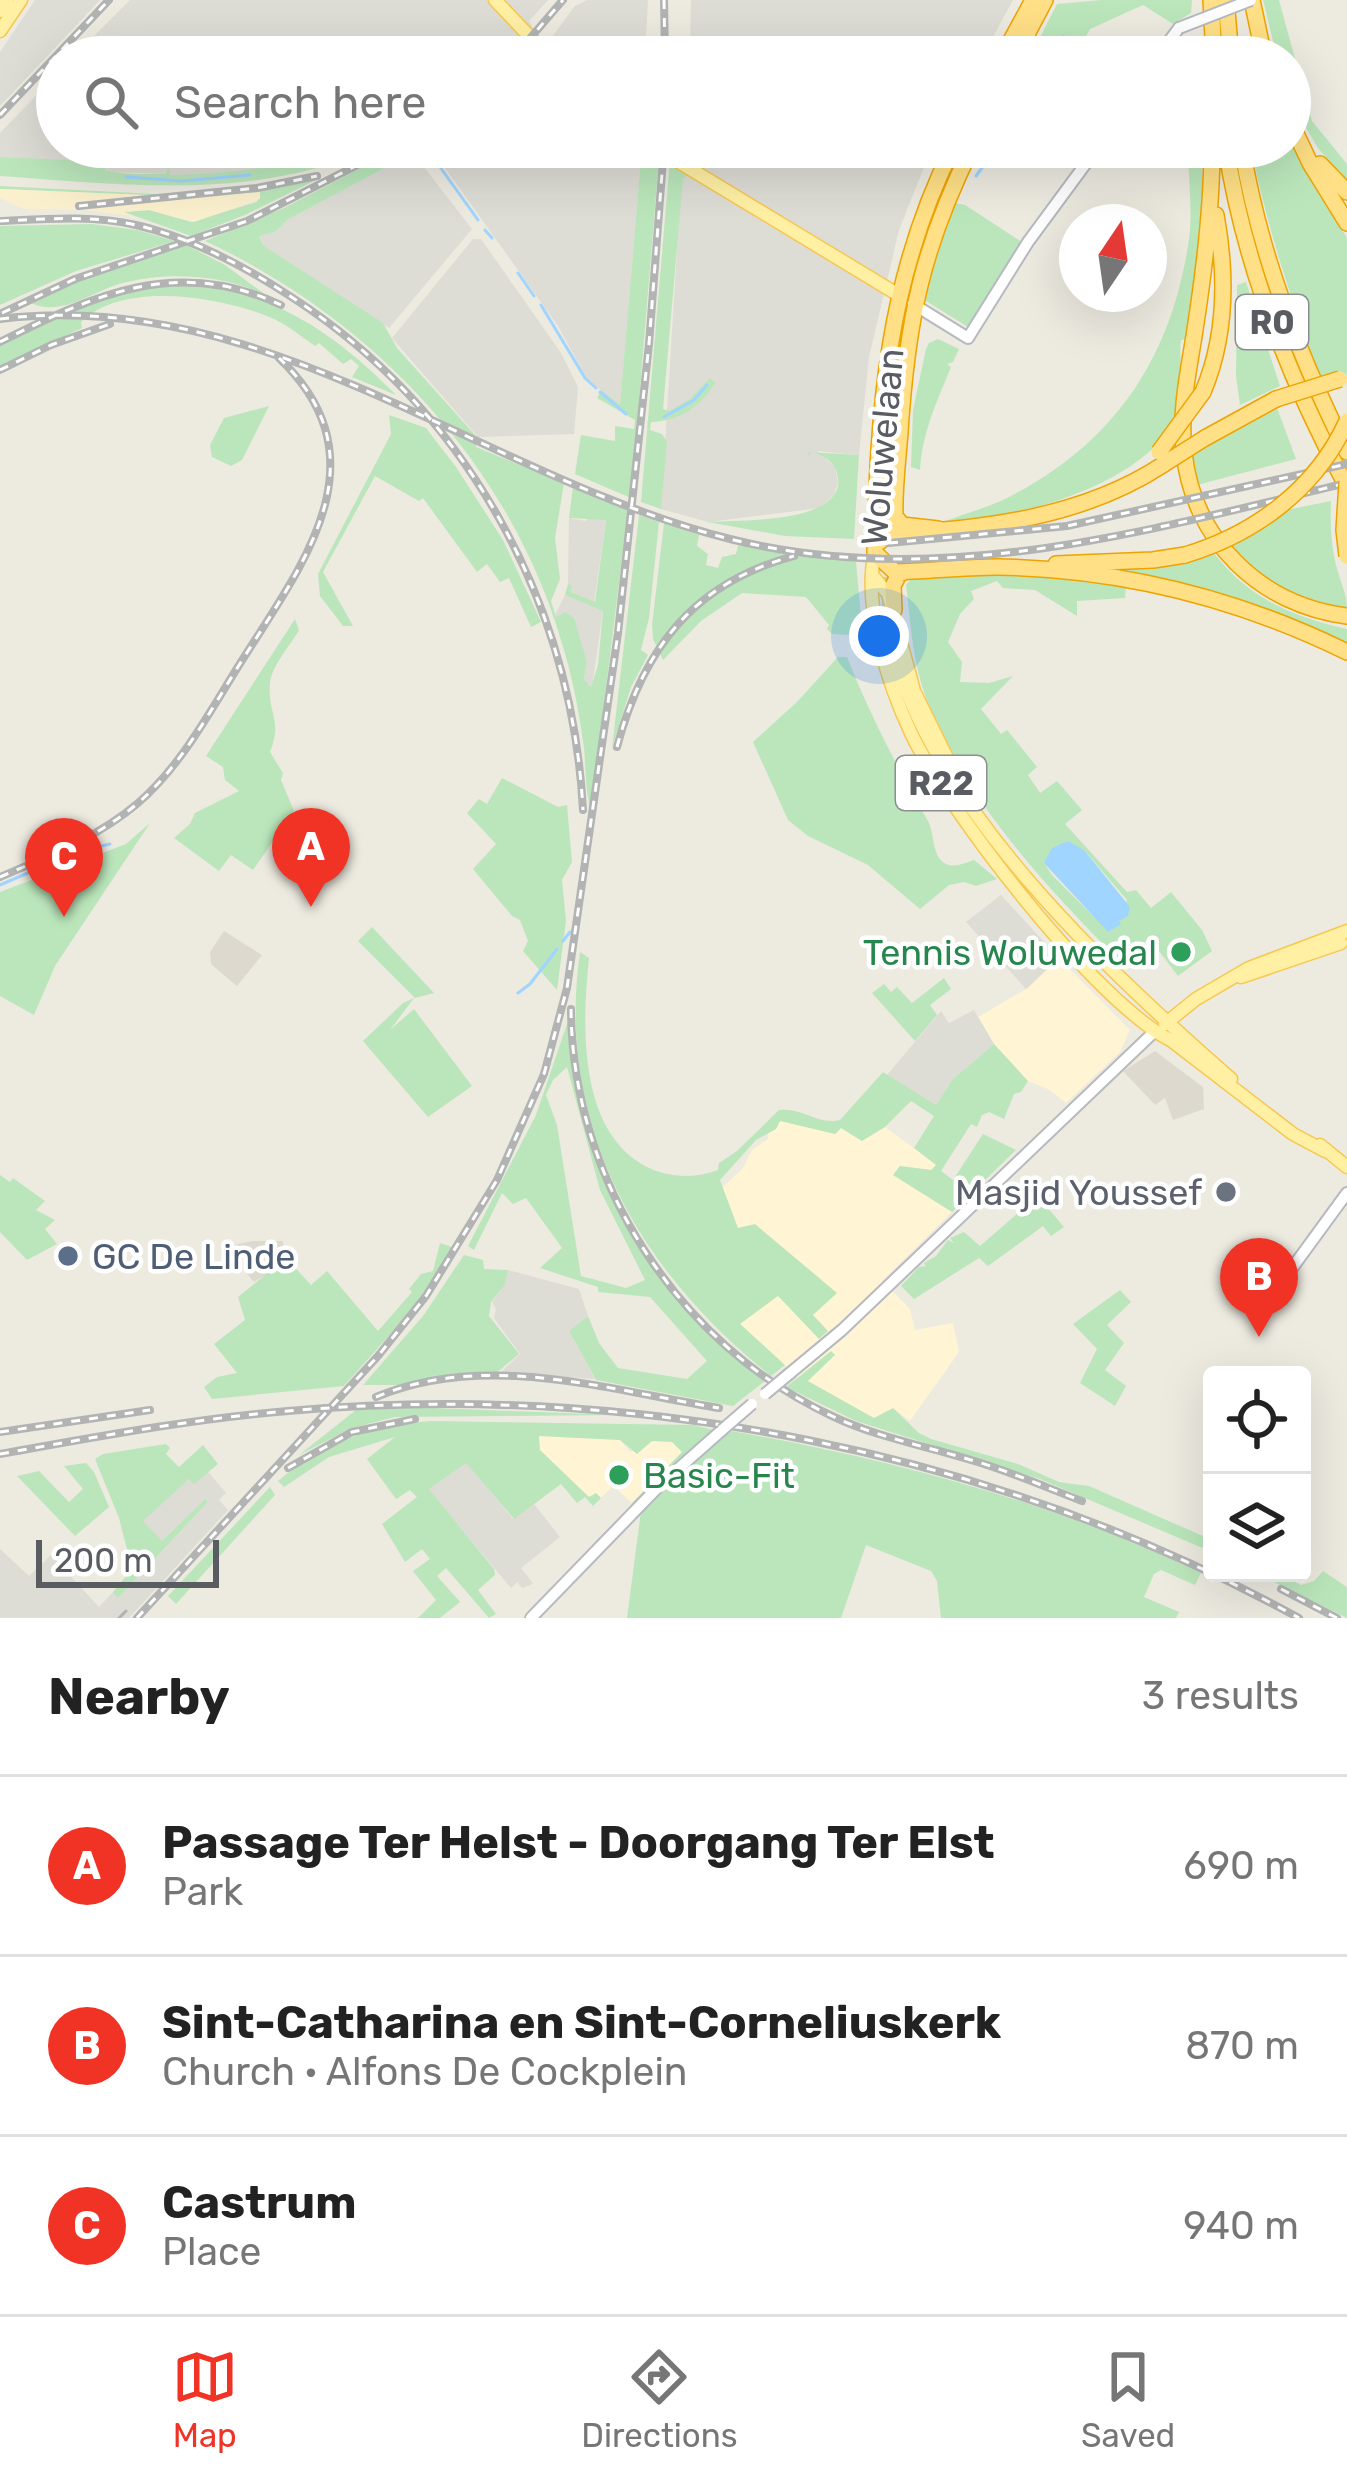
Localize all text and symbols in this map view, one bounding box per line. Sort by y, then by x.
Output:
search box [36,36,1311,168]
icon: search [78,69,144,135]
text: Search here [174,76,426,129]
north arrow [1059,204,1167,312]
road number: R0 [1236,295,1308,349]
street label: Woluwelaan [852,347,913,548]
your location [849,606,909,666]
road number: R22 [896,756,986,810]
pin: A [272,808,350,907]
pin: C [25,818,103,917]
place label: Tennis Woluwedal [863,931,1157,974]
marker: Tennis Woluwedal [1168,939,1194,965]
place label: Masjid Youssef [955,1171,1202,1214]
marker: Masjid Youssef [1213,1179,1239,1205]
place label: GC De Linde [92,1235,295,1278]
pin: B [1220,1238,1298,1337]
marker: GC De Linde [55,1243,81,1269]
map controls [1203,1366,1311,1582]
button: locate [1203,1366,1311,1474]
place label: Basic-Fit [643,1454,795,1497]
marker: Basic-Fit [606,1462,632,1488]
button: layers [1203,1474,1311,1582]
scale bar [36,1534,219,1587]
text: 200 m [54,1541,153,1580]
text: Nearby [48,1666,230,1727]
text: 3 results [1142,1673,1299,1719]
text: Passage Ter Helst - Doorgang Ter Elst [162,1816,995,1869]
text: A [73,1843,101,1889]
text: 690 m [1183,1843,1299,1889]
text: Park [162,1869,243,1915]
text: Sint-Catharina en Sint-Corneliuskerk [162,1996,1001,2049]
text: B [73,2023,101,2069]
text: 870 m [1185,2023,1299,2069]
text: Church · Alfons De Cockplein [162,2049,688,2095]
text: Castrum [162,2176,356,2229]
text: C [73,2203,101,2249]
text: 940 m [1183,2203,1299,2249]
text: Place [162,2229,261,2275]
tab: Map [172,2344,238,2455]
tab: Directions [581,2344,738,2455]
tab: Saved [1081,2344,1175,2455]

